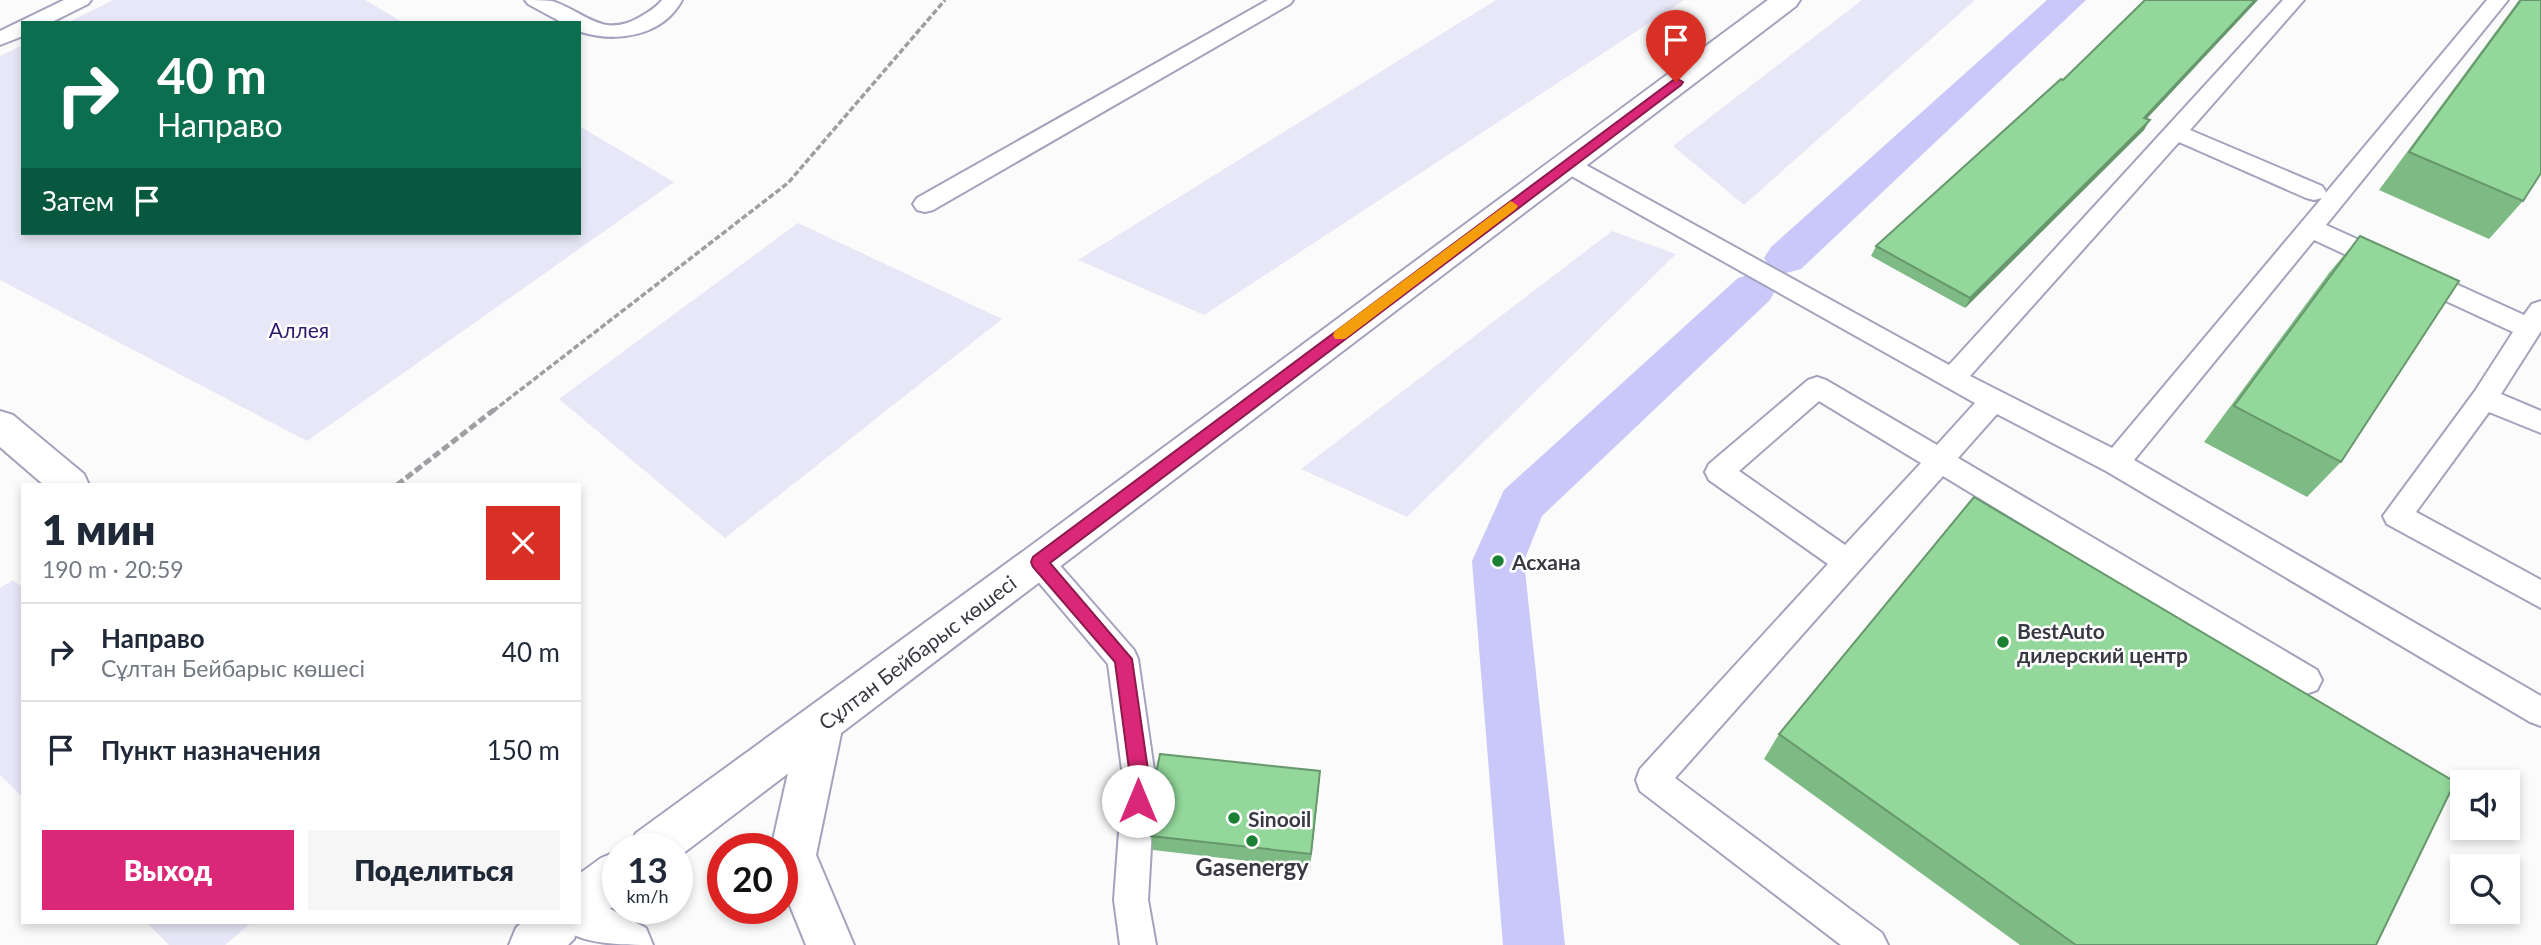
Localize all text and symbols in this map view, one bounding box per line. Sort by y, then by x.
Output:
pin [1646,10,1706,82]
icon: arrive [1657,21,1695,59]
text: 40 m [157,46,267,104]
icon: right [42,49,133,140]
text: Направо [157,105,283,144]
icon: arrive [128,182,166,220]
text: Затем [42,185,114,217]
park label: Аллея [269,317,329,342]
text: 1 мин [42,504,156,554]
button: close [486,506,560,580]
place label: Асхана [1511,549,1581,574]
marker: Асхана [1490,553,1506,569]
text: 190 m · 20:59 [42,555,184,583]
street label: Сұлтан Бейбарыс көшесі [813,570,1021,734]
place label: BestAuto дилерский центр [2017,618,2188,667]
text: Направо [101,622,205,654]
icon: right [42,633,80,671]
marker: BestAuto дилерский центр [1995,634,2011,650]
text: 40 m [502,636,560,668]
text: Сұлтан Бейбарыс көшесі [101,654,365,682]
icon: arrive [42,731,80,769]
text: Пункт назначения [101,734,321,766]
text: 150 m [487,734,560,766]
position arrow [1101,764,1175,838]
map controls [2450,770,2520,924]
button: sound [2450,770,2520,840]
place label: Sinooil [1248,806,1311,831]
marker: Sinooil [1226,810,1242,826]
button: Выход [42,830,294,910]
button: Поделиться [308,830,560,910]
speed limit sign: 20 [707,833,798,924]
marker: Gasenergy [1244,833,1260,849]
text: 13 [627,848,668,890]
place label: Gasenergy [1195,852,1309,881]
button: search [2450,854,2520,924]
text: km/h [626,885,669,907]

